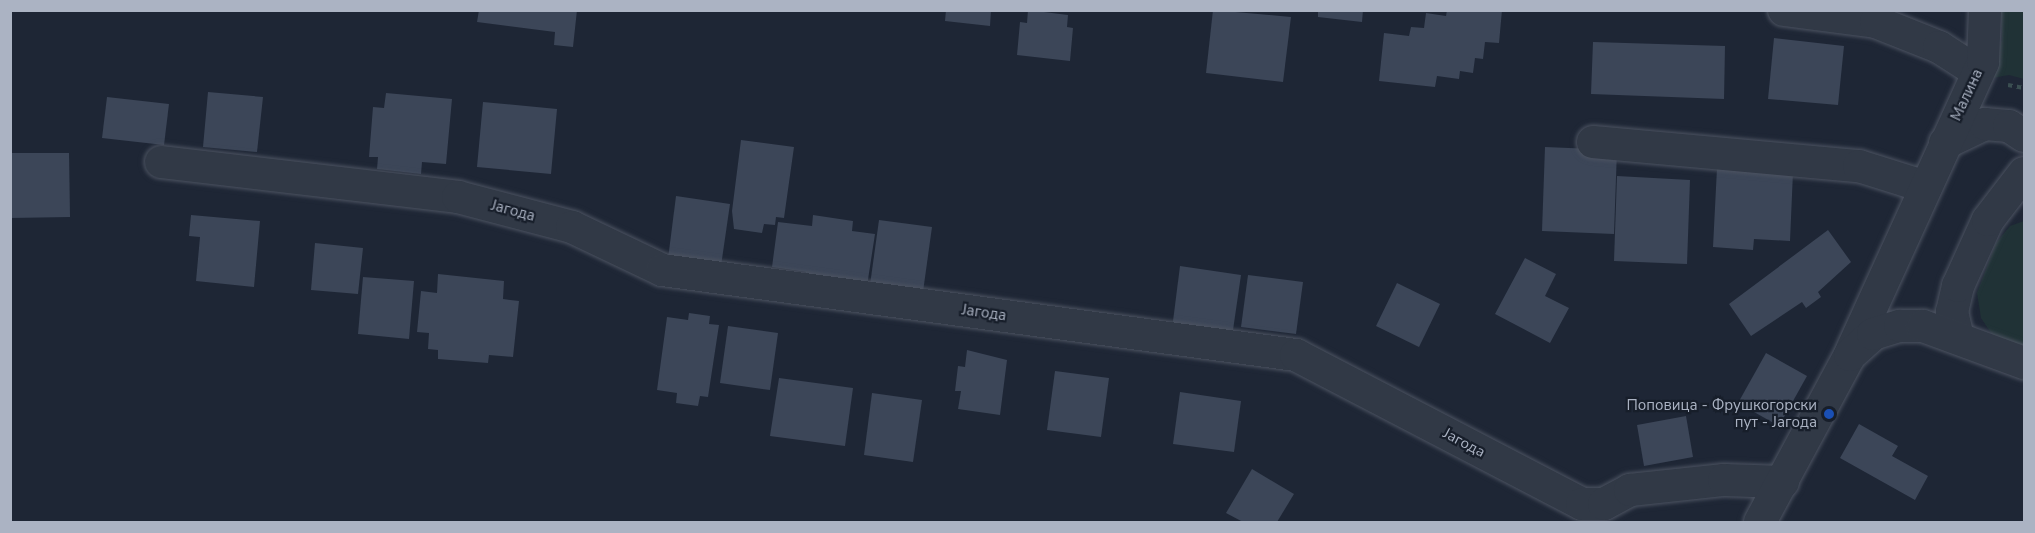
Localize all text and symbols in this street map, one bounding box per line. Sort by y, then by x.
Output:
street label: Малина [1947,66,1987,124]
street label: Јагода [489,196,537,226]
street label: Јагода [961,301,1007,325]
place label: Поповица - Фрушкогорски пут - Јагода [1626,396,1817,431]
marker: Поповица - Фрушкогорски пут - Јагода [1822,407,1836,421]
street label: Јагода [1440,425,1488,461]

